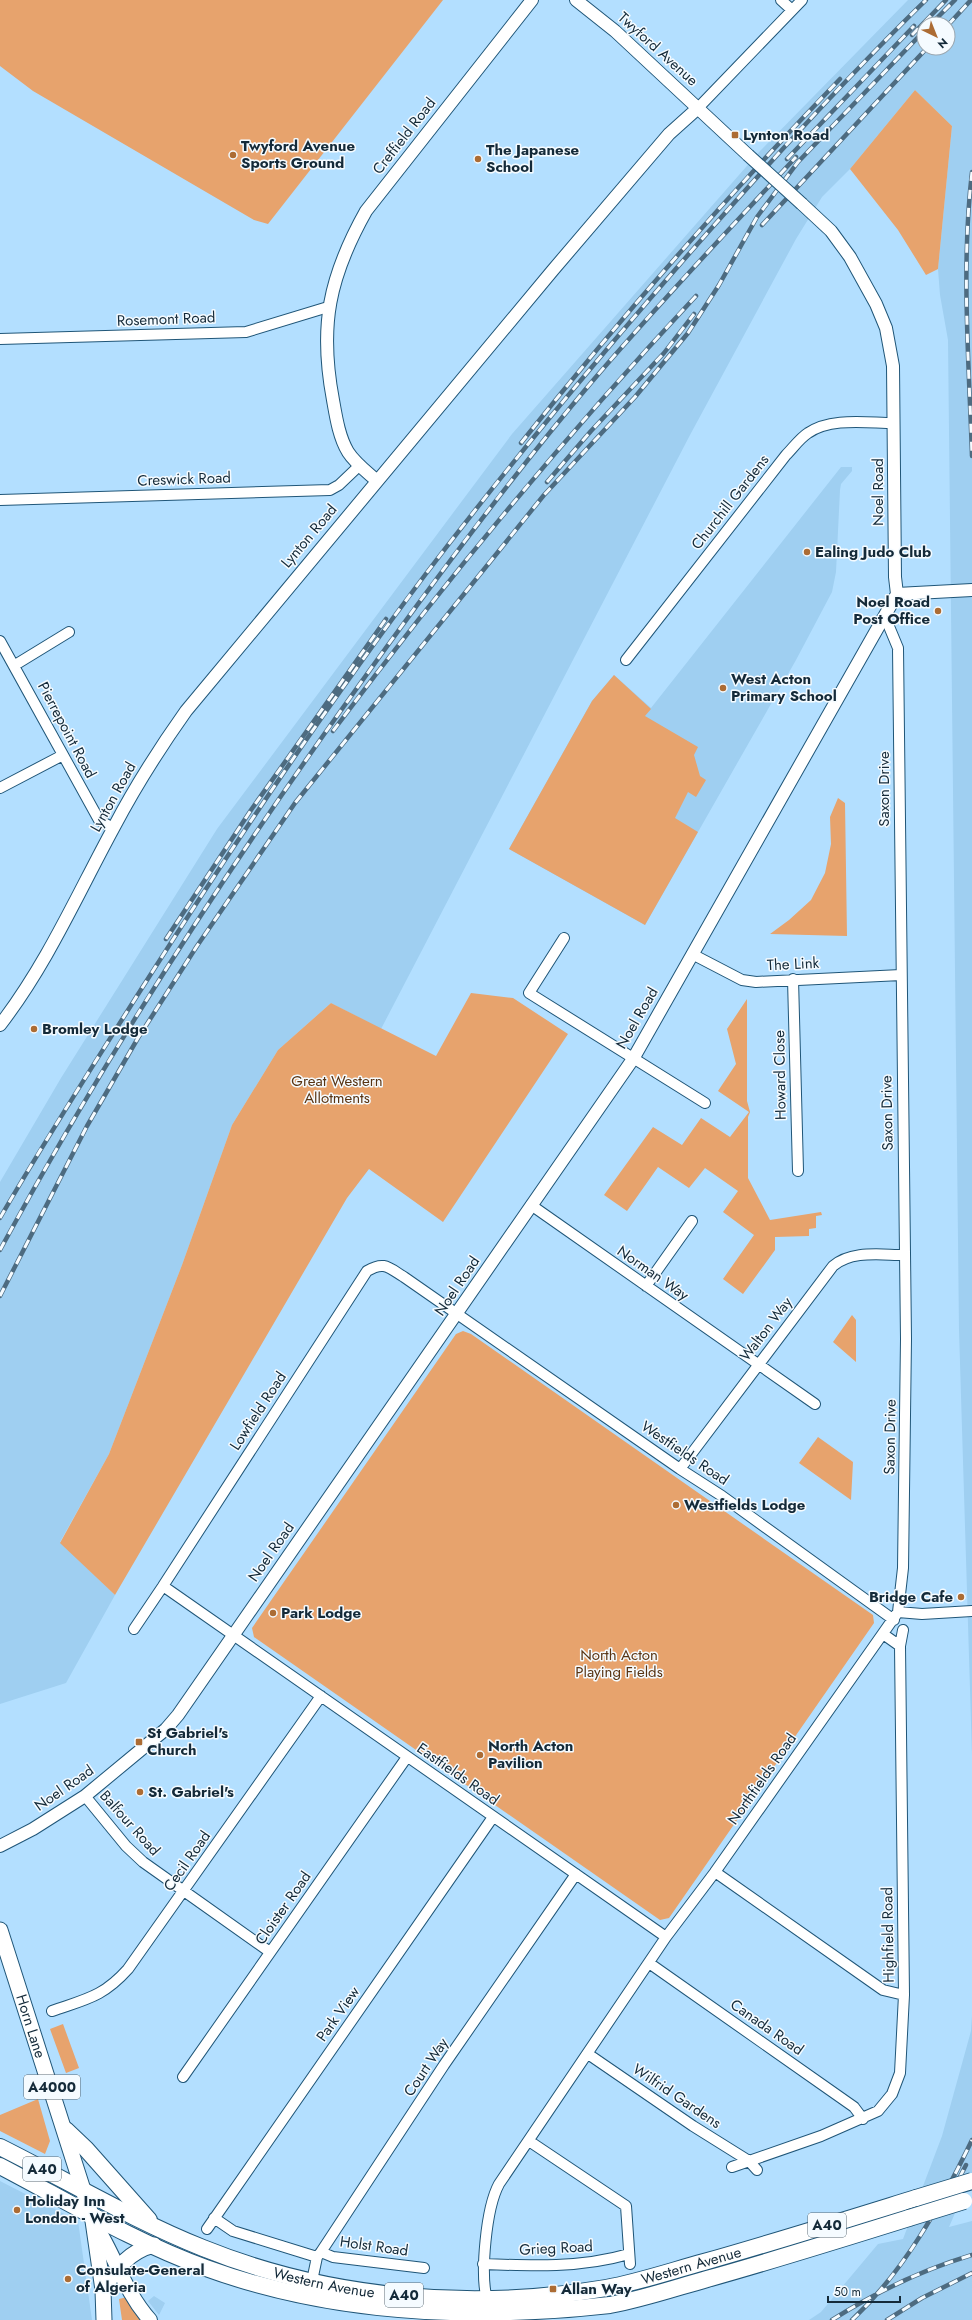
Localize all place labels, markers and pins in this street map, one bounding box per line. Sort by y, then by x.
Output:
place label: Lynton Road [743,124,829,146]
marker: Lynton Road [730,130,740,140]
place label: Twyford Avenue Sports Ground [241,135,355,174]
place label: The Japanese School [486,139,579,178]
marker: Twyford Avenue Sports Ground [228,150,238,160]
marker: The Japanese School [473,154,483,164]
place label: Ealing Judo Club [815,541,931,563]
marker: Ealing Judo Club [802,547,812,557]
place label: Noel Road Post Office [853,591,930,630]
marker: Noel Road Post Office [933,606,943,616]
place label: West Acton Primary School [731,668,837,707]
marker: West Acton Primary School [718,683,728,693]
place label: Bromley Lodge [42,1018,148,1040]
marker: Bromley Lodge [29,1024,39,1034]
place label: Westfields Lodge [684,1494,806,1516]
marker: Westfields Lodge [671,1500,681,1510]
place label: Bridge Cafe [869,1586,953,1608]
marker: Bridge Cafe [956,1592,966,1602]
place label: Park Lodge [281,1602,361,1624]
marker: Park Lodge [268,1608,278,1618]
place label: St Gabriel's Church [147,1722,228,1761]
place label: North Acton Pavilion [488,1735,573,1774]
marker: St Gabriel's Church [134,1737,144,1747]
marker: North Acton Pavilion [475,1750,485,1760]
place label: St. Gabriel's [148,1781,234,1803]
marker: St. Gabriel's [135,1787,145,1797]
place label: Holiday Inn London - West [25,2190,125,2229]
marker: Holiday Inn London - West [12,2205,22,2215]
place label: Consulate-General of Algeria [76,2259,205,2298]
marker: Consulate-General of Algeria [63,2274,73,2284]
place label: Allan Way [560,2278,632,2300]
marker: Allan Way [548,2284,558,2294]

